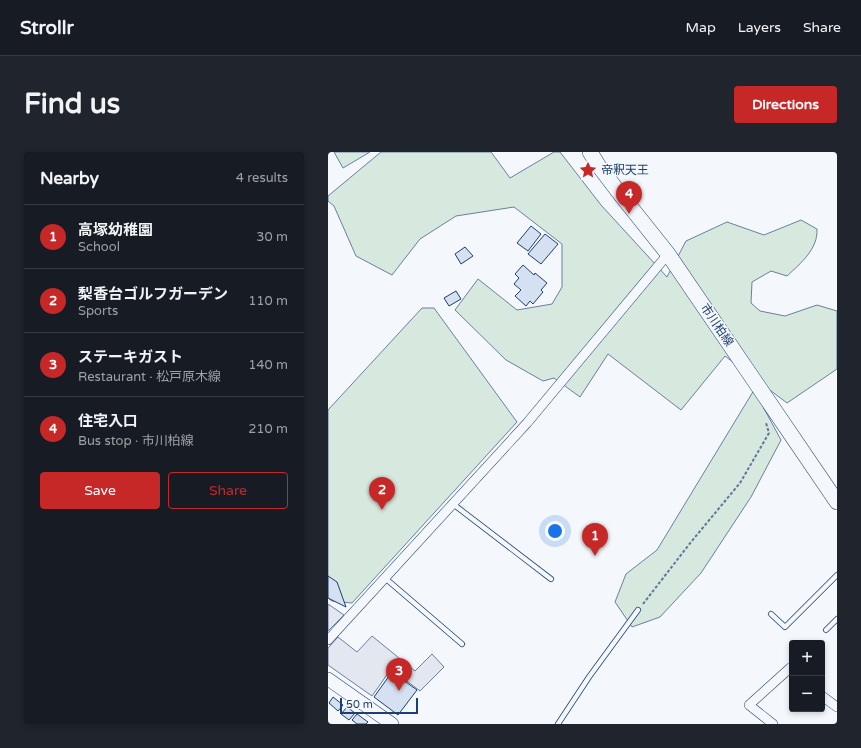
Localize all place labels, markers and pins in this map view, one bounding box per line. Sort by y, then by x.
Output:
place icon: 帝釈天王 [578,160,598,180]
place label: 帝釈天王 [601,163,649,177]
pin: 4 [616,181,642,214]
pin: 2 [369,477,395,510]
pin: 1 [582,523,608,556]
pin: 3 [386,658,412,691]

